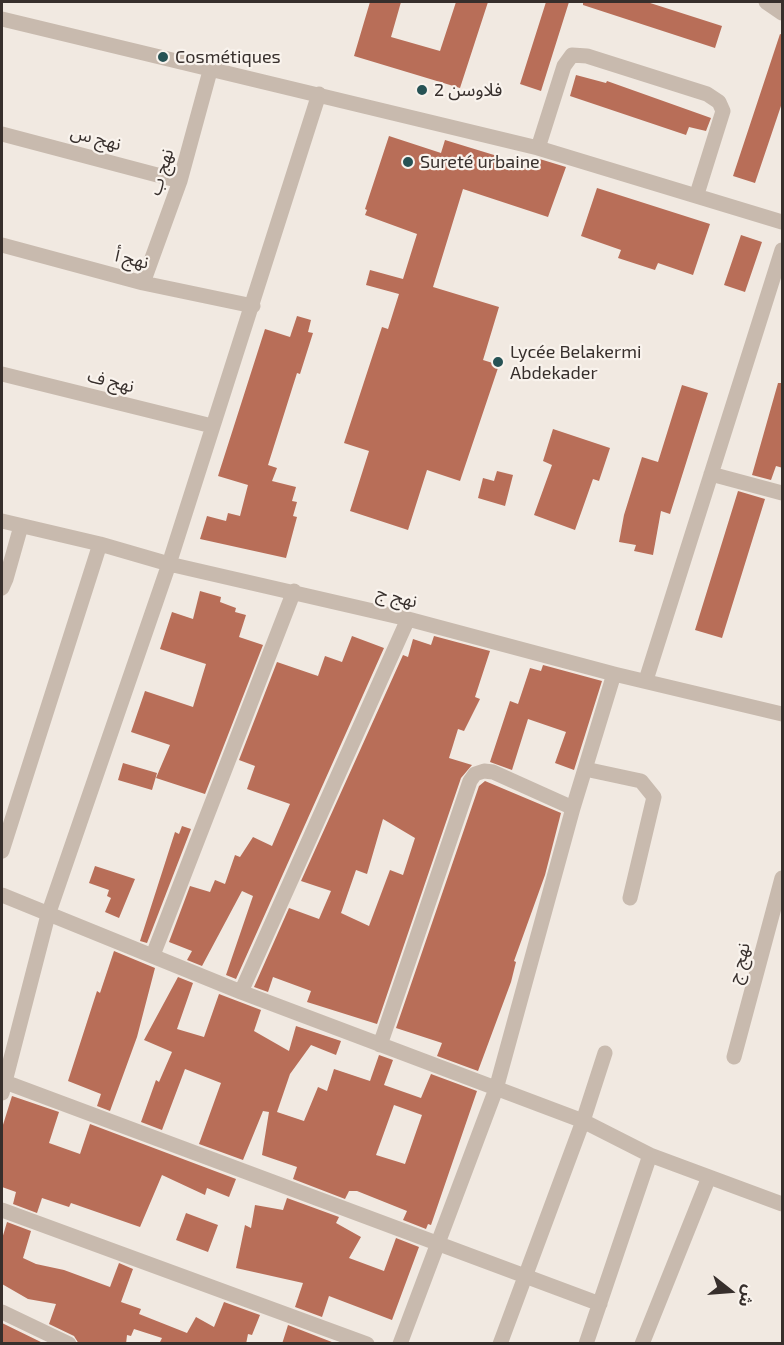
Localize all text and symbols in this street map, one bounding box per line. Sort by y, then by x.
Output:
place label: Cosmétiques [175,46,281,68]
marker: Cosmétiques [156,50,170,64]
place label: فلاوسن 2 [434,79,502,101]
marker: فلاوسن 2 [415,83,429,97]
street label: نهج س [68,121,124,155]
street label: نهج ب [144,146,178,198]
place label: Sureté urbaine [420,151,540,173]
marker: Sureté urbaine [401,155,415,169]
street label: نهج أ [113,244,151,274]
place label: Lycée Belakermi Abdekader [510,341,641,384]
marker: Lycée Belakermi Abdekader [491,355,505,369]
street label: نهج ف [85,365,137,397]
street label: نهج ج [374,582,420,612]
street label: نهج ج [723,940,755,986]
north arrow [700,1261,760,1321]
text: ش [735,1283,760,1310]

